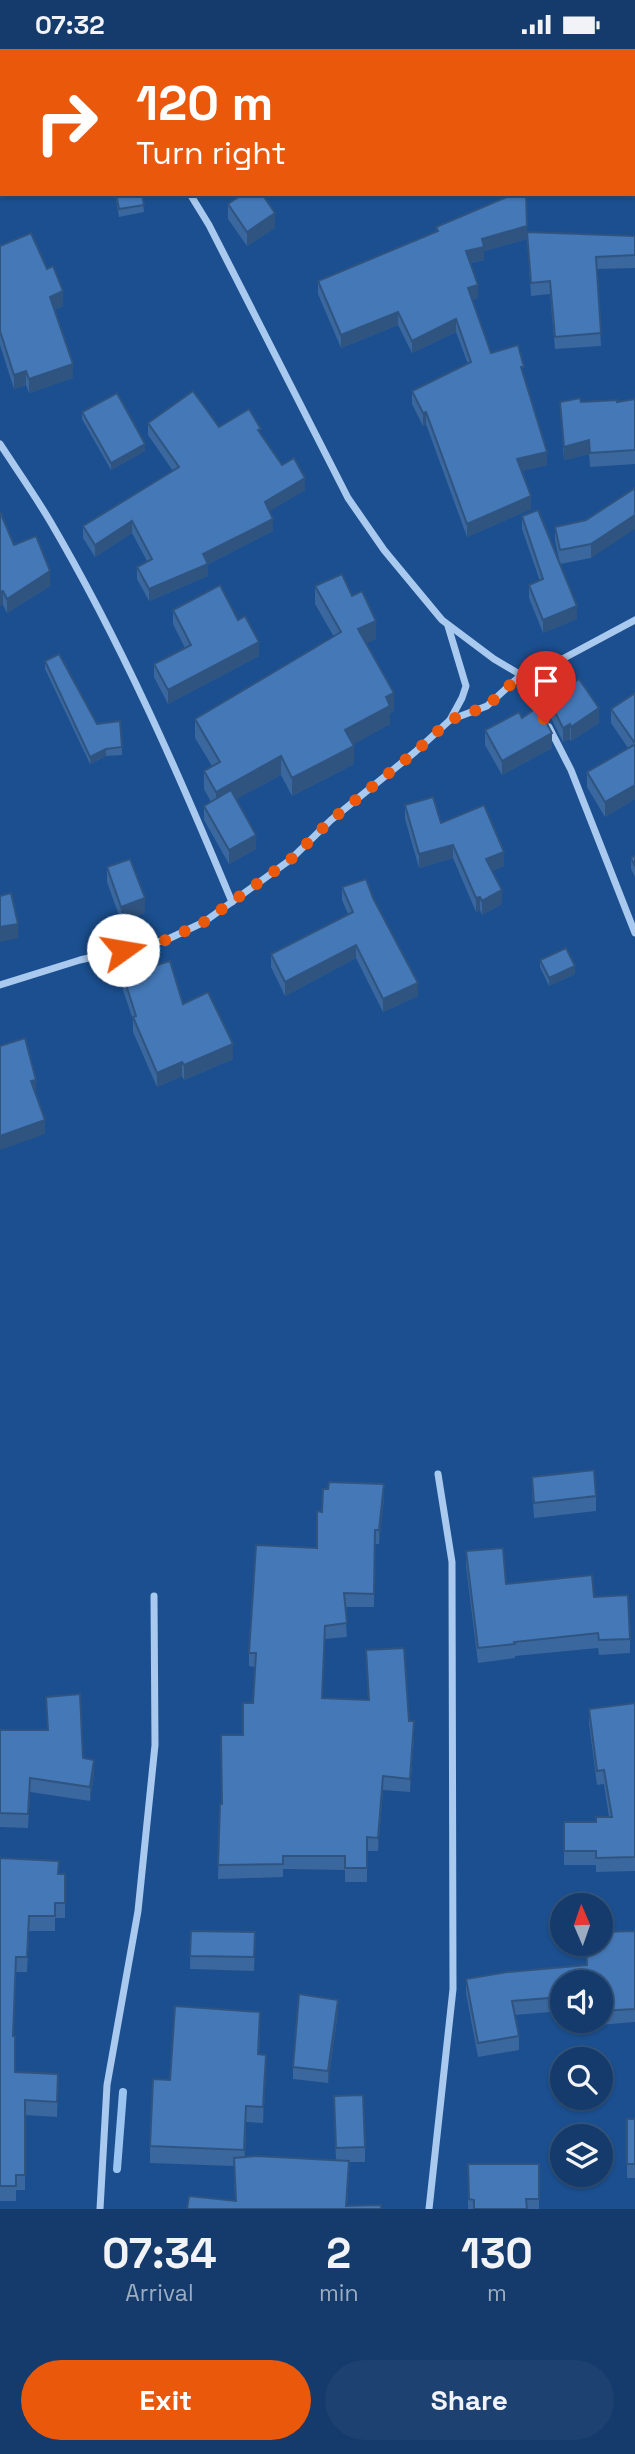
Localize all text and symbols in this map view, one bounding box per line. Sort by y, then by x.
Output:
text: 07:32 [35,8,105,42]
text: 120 m [136,72,273,134]
icon: right [21,77,112,168]
text: Turn right [136,133,286,173]
pin [516,651,576,723]
icon: arrive [527,662,565,700]
position arrow [86,913,160,987]
north arrow [550,1893,612,1957]
map controls [550,1893,613,2187]
button: sound [550,1970,613,2033]
button: search [550,2047,613,2110]
button: layers [550,2124,613,2187]
text: 07:34 [102,2227,217,2280]
text: 2 [326,2227,351,2280]
text: 130 [461,2227,533,2280]
text: Arrival [125,2278,194,2308]
text: min [319,2278,359,2308]
text: m [487,2278,507,2308]
button: Exit [21,2360,311,2440]
button: Share [325,2360,614,2440]

